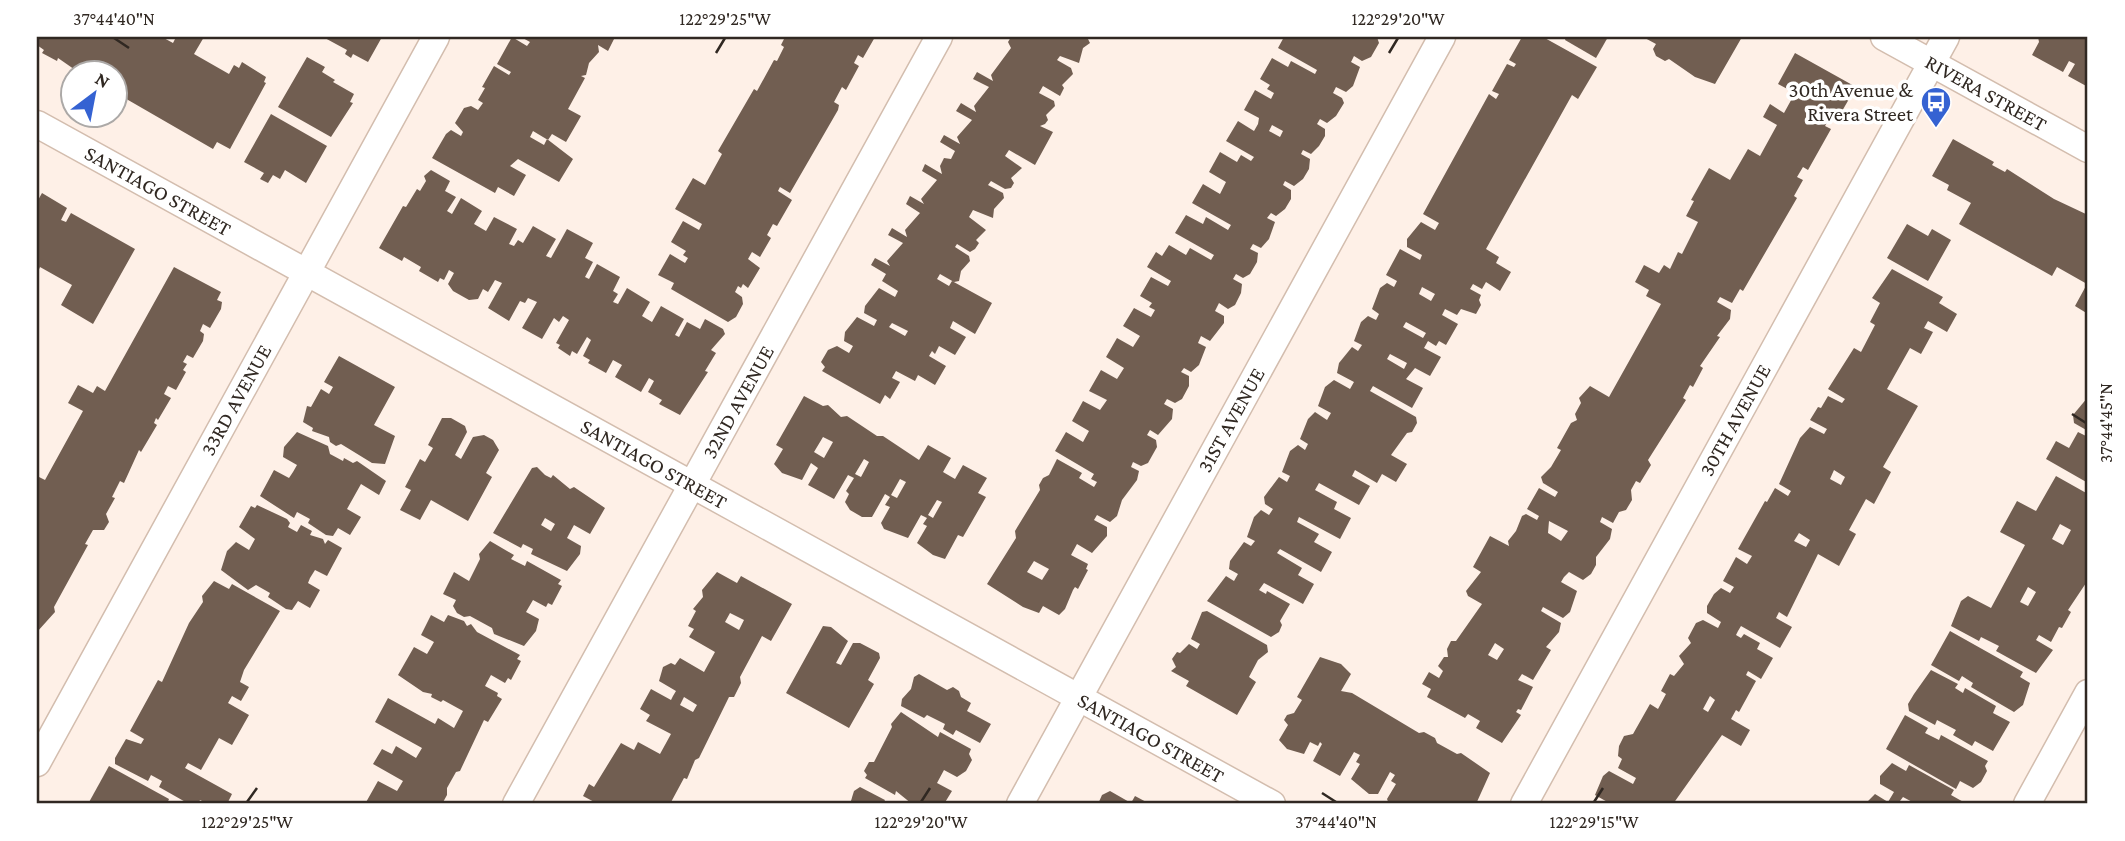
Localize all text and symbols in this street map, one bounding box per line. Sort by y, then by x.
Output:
text: 37°44'40"N [73,9,155,29]
text: 122°29'25"W [679,9,771,29]
text: 122°29'20"W [1351,9,1445,29]
street label: RIVERA STREET [1921,50,2051,137]
north arrow [60,60,130,130]
text: N [92,68,114,92]
place label: 30th Avenue & Rivera Street [1789,78,1914,126]
bus stop icon: 30th Avenue & Rivera Street [1919,85,1953,129]
street label: SANTIAGO STREET [81,141,236,241]
street label: 33RD AVENUE [196,340,276,460]
street label: 32ND AVENUE [697,341,779,463]
street label: 30TH AVENUE [1694,360,1776,480]
street label: 31ST AVENUE [1192,364,1270,476]
text: 37°44'45"N [2096,383,2116,463]
street label: SANTIAGO STREET [577,414,732,514]
street label: SANTIAGO STREET [1074,688,1229,788]
text: 122°29'25"W [201,812,293,832]
text: 122°29'20"W [874,812,968,832]
text: 37°44'40"N [1295,812,1377,832]
text: 122°29'15"W [1549,812,1639,832]

